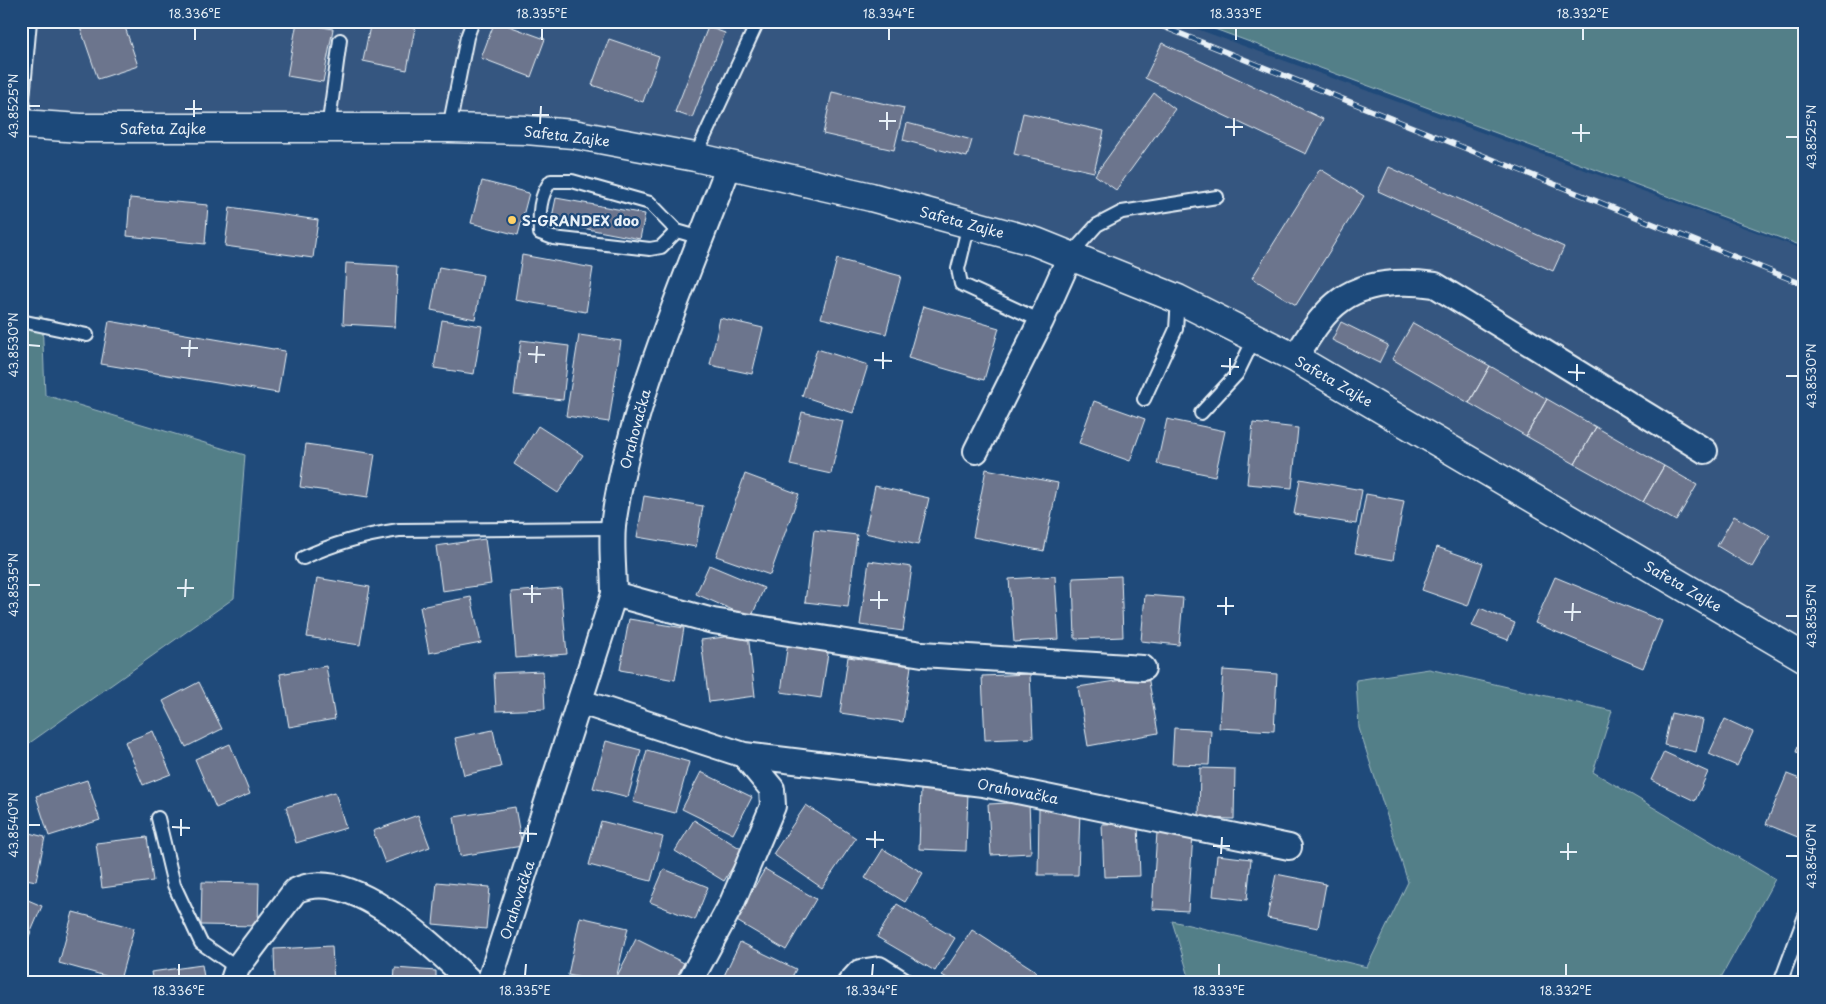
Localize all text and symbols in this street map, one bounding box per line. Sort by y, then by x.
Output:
text: 18.336°E [169,4,221,22]
text: 18.335°E [516,4,568,22]
text: 18.334°E [863,4,915,22]
text: 18.333°E [1210,4,1262,22]
text: 18.332°E [1557,4,1609,22]
text: 43.8525°N [4,74,22,138]
text: 43.8525°N [1802,105,1820,169]
street label: Safeta Zajke [120,118,206,139]
street label: Safeta Zajke [523,120,611,152]
street label: Safeta Zajke [918,201,1006,243]
place label: S-GRANDEX doo [522,210,639,231]
marker: S-GRANDEX doo [506,214,518,226]
text: 43.8530°N [4,312,22,378]
text: 43.8530°N [1802,343,1820,409]
street label: Safeta Zajke [1291,350,1377,412]
street label: Orahovačka [614,386,656,471]
text: 43.8535°N [4,553,22,617]
street label: Safeta Zajke [1640,555,1726,617]
text: 43.8535°N [1802,584,1820,648]
street label: Orahovačka [976,773,1061,809]
text: 43.8540°N [4,792,22,858]
text: 43.8540°N [1802,823,1820,889]
street label: Orahovačka [494,857,540,942]
text: 18.336°E [153,981,205,999]
text: 18.335°E [499,981,551,999]
text: 18.334°E [846,981,898,999]
text: 18.333°E [1193,981,1245,999]
text: 18.332°E [1540,981,1592,999]

